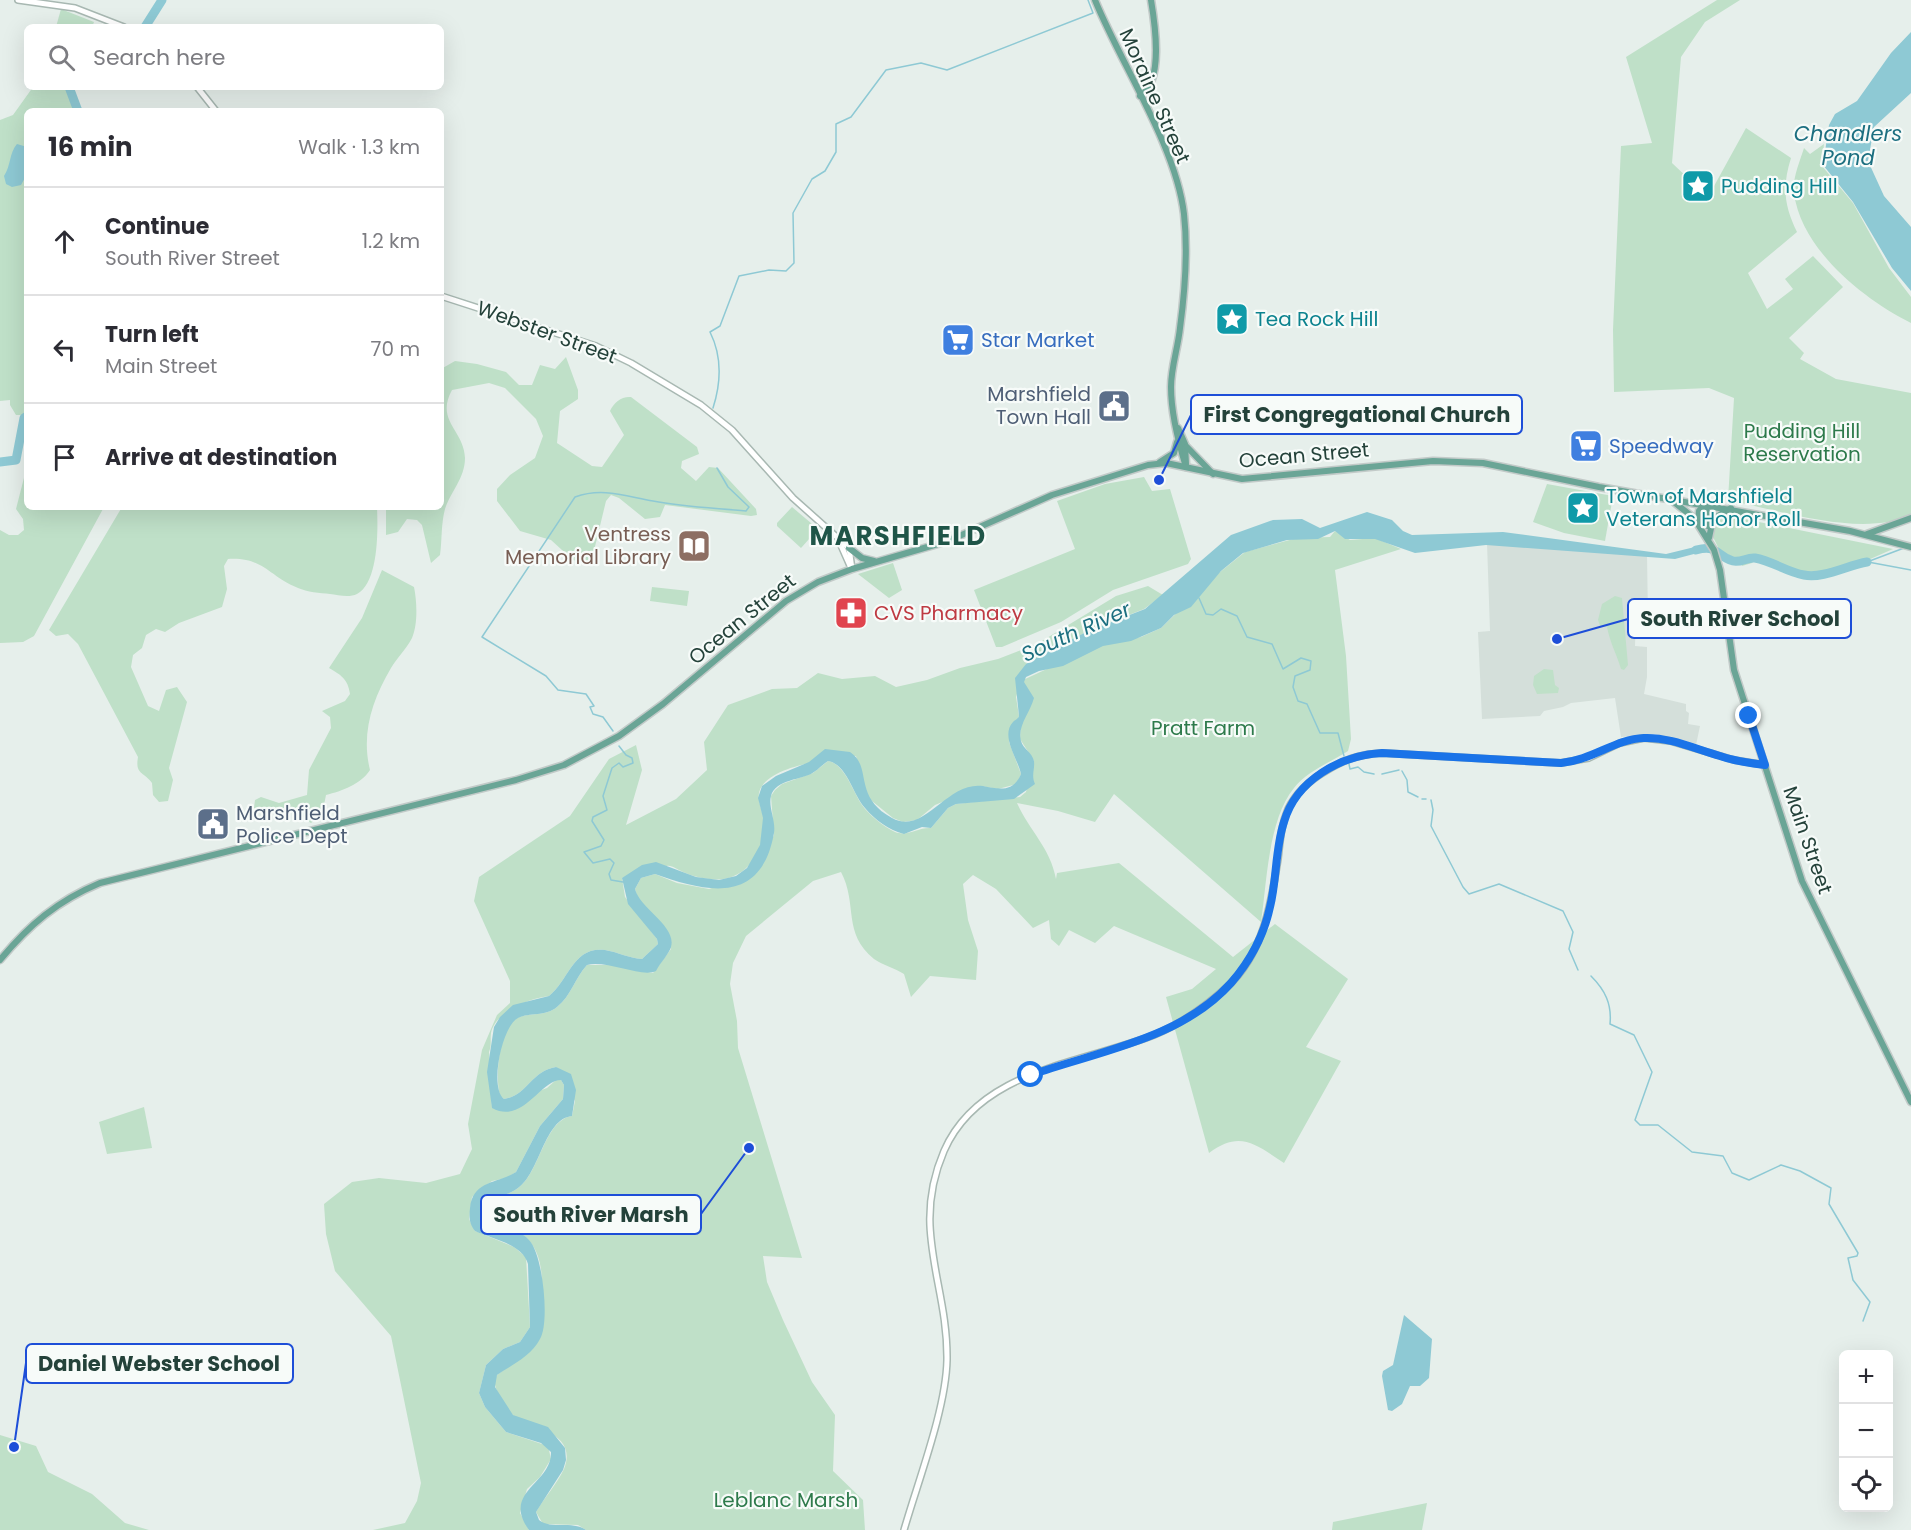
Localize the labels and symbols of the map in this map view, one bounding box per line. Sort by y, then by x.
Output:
street label: Moraine Street [1113,24,1197,168]
water label: Chandlers Pond [1794,119,1902,172]
place icon: Pudding Hill [1680,168,1716,204]
place label: Pudding Hill [1721,172,1838,200]
street label: Webster Street [473,294,621,370]
place icon: Tea Rock Hill [1214,301,1250,337]
place label: Tea Rock Hill [1255,305,1378,333]
supermarket icon: Star Market [940,322,976,358]
place label: Star Market [981,326,1095,354]
place label: Marshfield Town Hall [987,380,1091,431]
public building icon: Marshfield Town Hall [1096,388,1132,424]
callout: First Congregational Church [1191,395,1522,434]
text: First Congregational Church [1204,400,1510,429]
park label: Pudding Hill Reservation [1743,417,1861,468]
supermarket icon: Speedway [1568,428,1604,464]
place label: Speedway [1609,432,1714,460]
street label: Ocean Street [1238,435,1370,475]
place label: Town of Marshfield Veterans Honor Roll [1606,482,1801,533]
place icon: Town of Marshfield Veterans Honor Roll [1565,490,1601,526]
district label: MARSHFIELD [809,518,987,554]
place label: Ventress Memorial Library [505,520,671,571]
library icon: Ventress Memorial Library [676,528,712,564]
street label: Ocean Street [682,567,802,671]
water label: South River [1016,594,1136,669]
pharmacy icon: CVS Pharmacy [833,595,869,631]
place label: CVS Pharmacy [874,599,1023,627]
callout: South River School [1628,599,1851,638]
text: South River School [1640,604,1840,633]
route end [1735,702,1761,728]
park label: Pratt Farm [1151,714,1255,742]
street label: Main Street [1776,782,1840,898]
place label: Marshfield Police Dept [236,799,347,850]
public building icon: Marshfield Police Dept [195,806,231,842]
route start [1017,1061,1043,1087]
callout: South River Marsh [481,1195,701,1234]
text: South River Marsh [493,1200,689,1229]
callout: Daniel Webster School [26,1344,293,1383]
text: Daniel Webster School [38,1349,280,1378]
park label: Leblanc Marsh [714,1486,858,1514]

